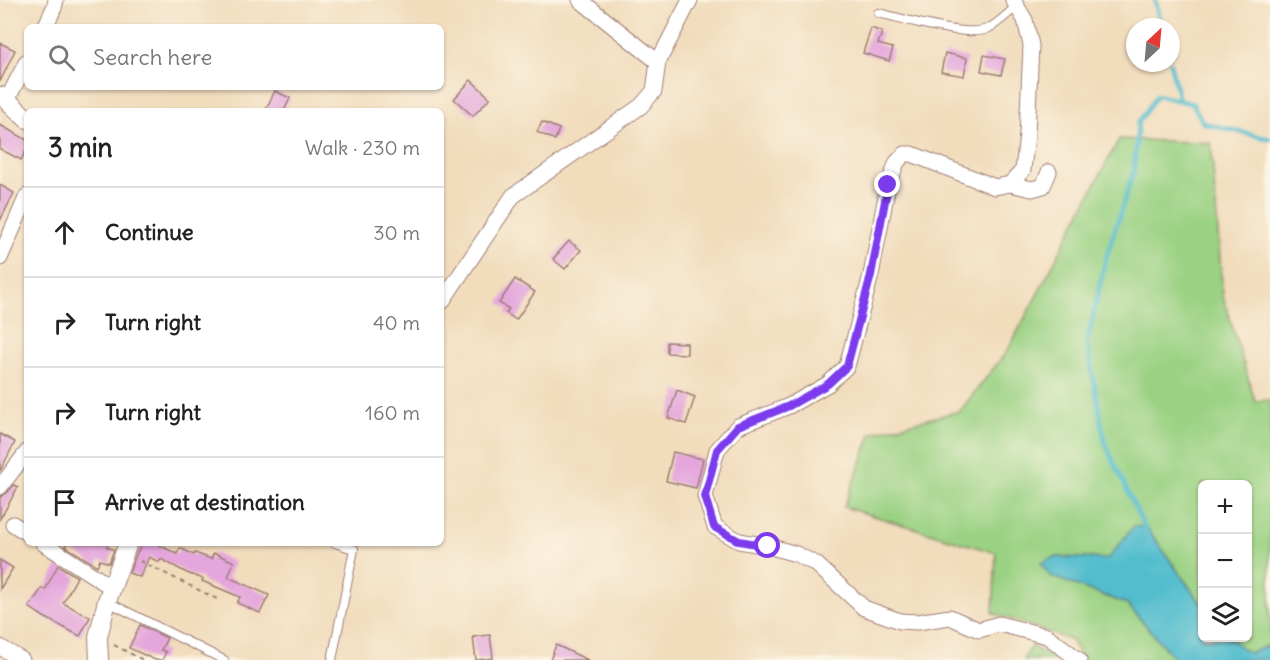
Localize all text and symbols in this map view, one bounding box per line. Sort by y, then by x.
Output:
north arrow [1126,18,1180,72]
search box [24,24,444,90]
icon: search [45,41,78,74]
text: Search here [93,43,212,71]
text: 3 min [48,131,113,164]
text: Walk · 230 m [305,135,420,160]
route end [874,171,900,197]
icon: ahead [48,216,81,249]
text: Continue [105,218,194,246]
text: 30 m [373,220,420,245]
icon: right [48,306,81,339]
text: Turn right [105,308,201,336]
text: 40 m [373,310,420,335]
icon: right [48,396,81,429]
text: Turn right [105,398,201,426]
text: 160 m [365,400,420,425]
map controls [1198,480,1252,642]
button: + [1198,480,1252,534]
icon: arrive [48,486,81,519]
text: Arrive at destination [105,488,305,516]
route start [754,532,780,558]
button: − [1198,534,1252,588]
button: layers [1198,588,1252,642]

